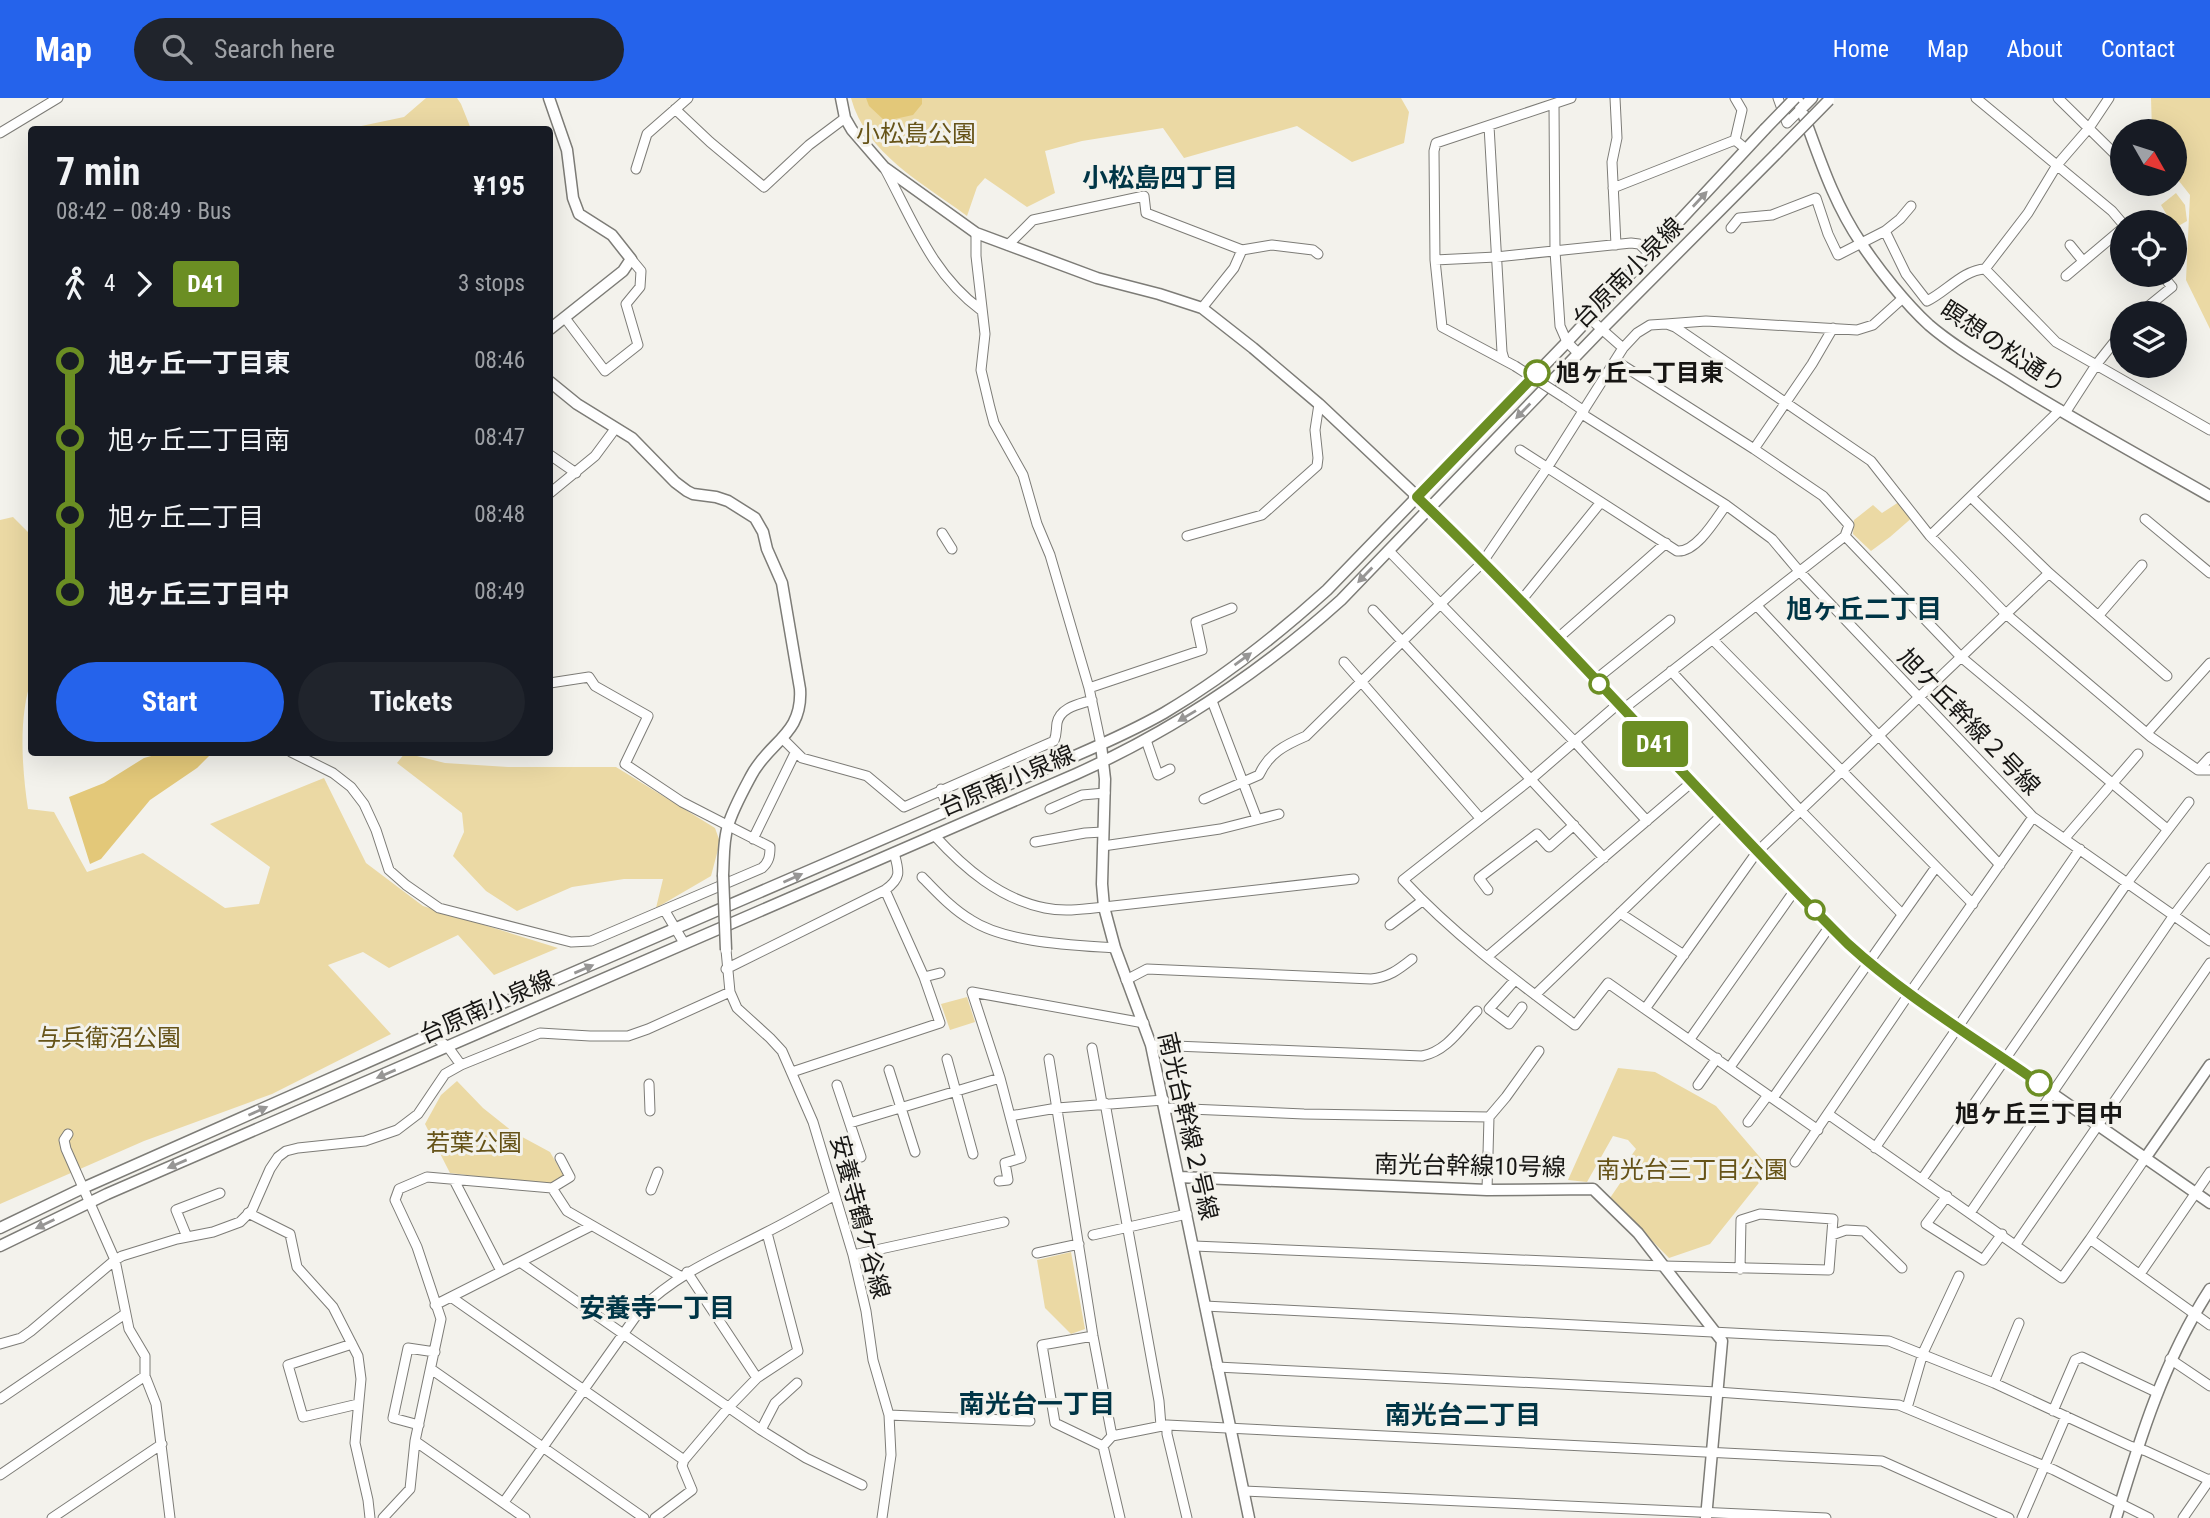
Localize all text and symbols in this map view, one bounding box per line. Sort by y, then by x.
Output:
search box [134,18,624,81]
text: Map [35,30,92,69]
icon: search [158,30,196,68]
text: Search here [214,34,335,64]
text: Home [1833,35,1889,63]
text: Map [1927,35,1969,63]
text: About [2007,35,2063,63]
text: Contact [2101,35,2175,63]
north arrow [2110,119,2188,196]
map controls [2110,119,2187,378]
park label: 小松島公園 [856,120,976,148]
text: 7 min [56,150,140,194]
district label: 小松島四丁目 [1082,163,1238,193]
text: ¥195 [473,171,525,201]
one-way arrow [1692,191,1708,208]
text: 08:42 – 08:49 · Bus [56,198,232,225]
button: locate [2110,210,2187,287]
street label: 台原南小泉線 [1567,212,1689,334]
icon: walk [56,265,94,303]
icon: forward [125,265,163,303]
text: 4 [104,270,115,297]
text: D41 [187,270,225,298]
text: 3 stops [458,270,525,297]
street label: 瞑想の松通り [1935,295,2071,399]
button: layers [2110,301,2187,378]
text: 08:46 [474,347,525,374]
text: 旭ヶ丘一丁目東 [108,348,290,378]
place label: 旭ヶ丘一丁目東 [1556,359,1724,387]
marker: 旭ヶ丘一丁目東 [1524,360,1550,386]
one-way arrow [1516,402,1532,419]
text: 08:47 [474,424,525,451]
text: 旭ヶ丘二丁目南 [108,425,290,455]
text: 08:48 [474,501,525,528]
text: 旭ヶ丘二丁目 [108,502,264,532]
one-way arrow [1357,566,1373,583]
text: 08:49 [474,578,525,605]
text: 旭ヶ丘三丁目中 [108,579,290,609]
district label: 旭ヶ丘二丁目 [1786,594,1942,624]
street label: 旭ケ丘幹線２号線 [1892,643,2046,801]
one-way arrow [1234,652,1252,666]
button: Start [56,662,284,742]
button: Tickets [298,662,525,742]
unlabelled marker [1589,674,1609,694]
one-way arrow [1178,710,1197,722]
line badge: D41 [1615,721,1695,767]
text: D41 [1636,730,1674,758]
street label: 台原南小泉線 [935,740,1079,822]
one-way arrow [783,872,803,884]
unlabelled marker [1805,900,1825,920]
one-way arrow [574,963,595,974]
street label: 台原南小泉線 [416,965,558,1049]
park label: 与兵衛沼公園 [37,1024,181,1052]
street label: 南光台幹線２号線 [1153,1029,1223,1223]
one-way arrow [376,1068,396,1080]
marker: 旭ヶ丘三丁目中 [2026,1070,2052,1096]
place label: 旭ヶ丘三丁目中 [1955,1100,2123,1128]
one-way arrow [248,1105,268,1117]
park label: 若葉公園 [426,1129,522,1157]
street label: 安養寺鶴ケ谷線 [825,1132,895,1302]
street label: 南光台幹線10号線 [1374,1150,1566,1182]
park label: 南光台三丁目公園 [1596,1156,1788,1184]
one-way arrow [167,1158,187,1170]
one-way arrow [35,1218,55,1230]
district label: 安養寺一丁目 [579,1293,735,1323]
district label: 南光台一丁目 [959,1389,1115,1419]
district label: 南光台二丁目 [1385,1400,1541,1430]

